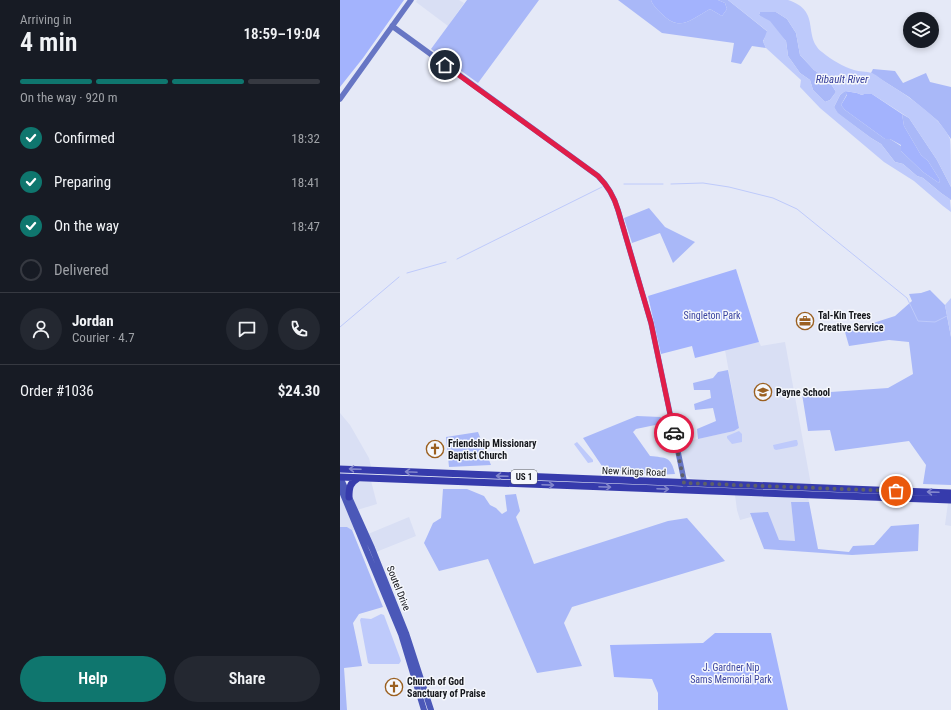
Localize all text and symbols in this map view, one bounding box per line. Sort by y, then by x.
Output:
text: Arriving in [20,12,72,27]
map controls [903,12,939,48]
button: layers [903,12,939,48]
text: 18:59–19:04 [243,25,320,43]
text: 4 min [20,27,78,57]
pin [428,48,462,82]
icon: home [434,54,456,76]
water label: Ribault River [816,73,869,86]
text: On the way · 920 m [20,90,117,105]
icon: check [20,127,42,149]
text: Confirmed [54,129,115,147]
text: 18:32 [291,131,320,146]
icon: check [20,171,42,193]
text: Preparing [54,173,111,191]
text: 18:41 [291,175,320,190]
icon: check [20,215,42,237]
text: On the way [54,217,119,235]
text: 18:47 [291,219,320,234]
text: Delivered [54,261,109,279]
button: person [20,308,62,350]
button: chat [226,308,268,350]
button: phone [278,308,320,350]
park label: Singleton Park [683,310,741,321]
place label: Tal-Kin Trees Creative Service [818,310,884,333]
office icon: Tal-Kin Trees Creative Service [795,311,815,331]
text: Jordan [72,312,114,330]
text: Courier · 4.7 [72,330,135,345]
text: Order #1036 [20,382,94,400]
text: $24.30 [278,382,320,400]
school or university icon: Payne School [753,382,773,402]
place label: Payne School [776,387,830,398]
courier [654,413,694,453]
icon: car [663,422,685,444]
place label: Friendship Missionary Baptist Church [448,438,537,461]
church icon: Friendship Missionary Baptist Church [425,439,445,459]
street label: New Kings Road [602,465,666,478]
one-way arrow [349,466,362,473]
one-way arrow [405,468,418,476]
road number: US 1 [511,470,537,484]
one-way arrow [496,472,509,480]
pin [879,474,913,508]
icon: bag [885,480,907,502]
one-way arrow [541,481,554,489]
one-way arrow [598,483,611,491]
one-way arrow [656,486,669,493]
one-way arrow [927,489,940,496]
street label: Soutel Drive [385,564,413,612]
button: Help [20,656,166,702]
button: Share [174,656,320,702]
park label: J. Gardner Nip Sams Memorial Park [690,662,772,685]
place label: Church of God Sanctuary of Praise [407,676,486,699]
church icon: Church of God Sanctuary of Praise [384,677,404,697]

